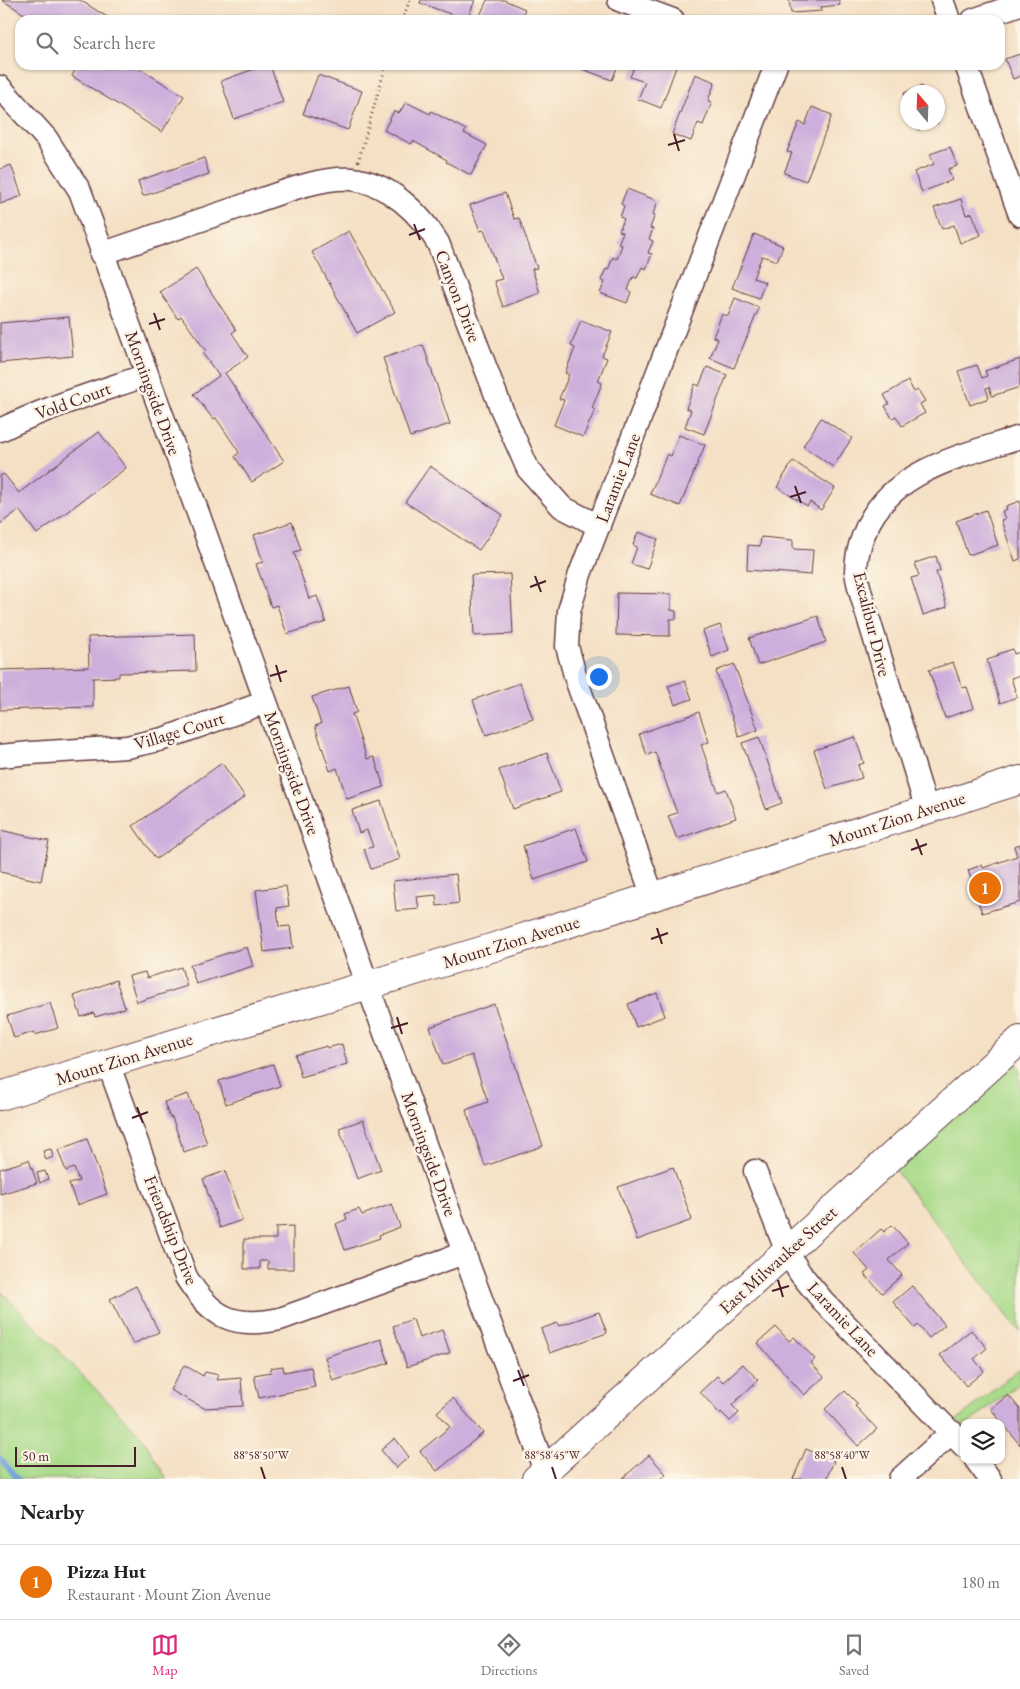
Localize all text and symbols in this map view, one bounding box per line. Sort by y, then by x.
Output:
search box [15,15,1005,70]
icon: search [33,29,61,57]
text: Search here [73,30,155,55]
north arrow [900,85,945,130]
street label: Canyon Drive [430,247,487,345]
street label: Morningside Drive [120,328,187,458]
street label: Vold Court [32,376,114,425]
street label: Laramie Lane [590,430,645,526]
street label: Excalibur Drive [848,569,897,679]
your location [586,664,612,690]
street label: Village Court [131,706,227,755]
street label: Morningside Drive [259,708,326,838]
street label: Mount Zion Avenue [826,786,968,851]
pin: 1 [969,869,1001,907]
street label: Mount Zion Avenue [440,910,582,973]
street label: Mount Zion Avenue [53,1027,195,1090]
street label: Morningside Drive [396,1089,463,1219]
street label: Friendship Drive [139,1172,204,1288]
street label: East Milwaukee Street [714,1200,842,1319]
street label: Laramie Lane [803,1276,884,1361]
map controls [960,1419,1005,1464]
button: layers [960,1419,1005,1464]
scale bar [15,1444,136,1467]
text: 50 m [22,1447,49,1465]
text: 88°58'50"W [233,1447,290,1463]
text: 88°58'45"W [524,1447,581,1463]
text: 88°58'40"W [814,1447,871,1463]
text: Nearby [20,1498,84,1525]
text: Pizza Hut [67,1559,146,1584]
text: 1 [32,1572,40,1593]
text: 180 m [961,1572,1000,1593]
text: Restaurant · Mount Zion Avenue [67,1584,271,1605]
tab: Map [151,1631,179,1679]
tab: Directions [481,1631,537,1679]
tab: Saved [839,1631,869,1679]

